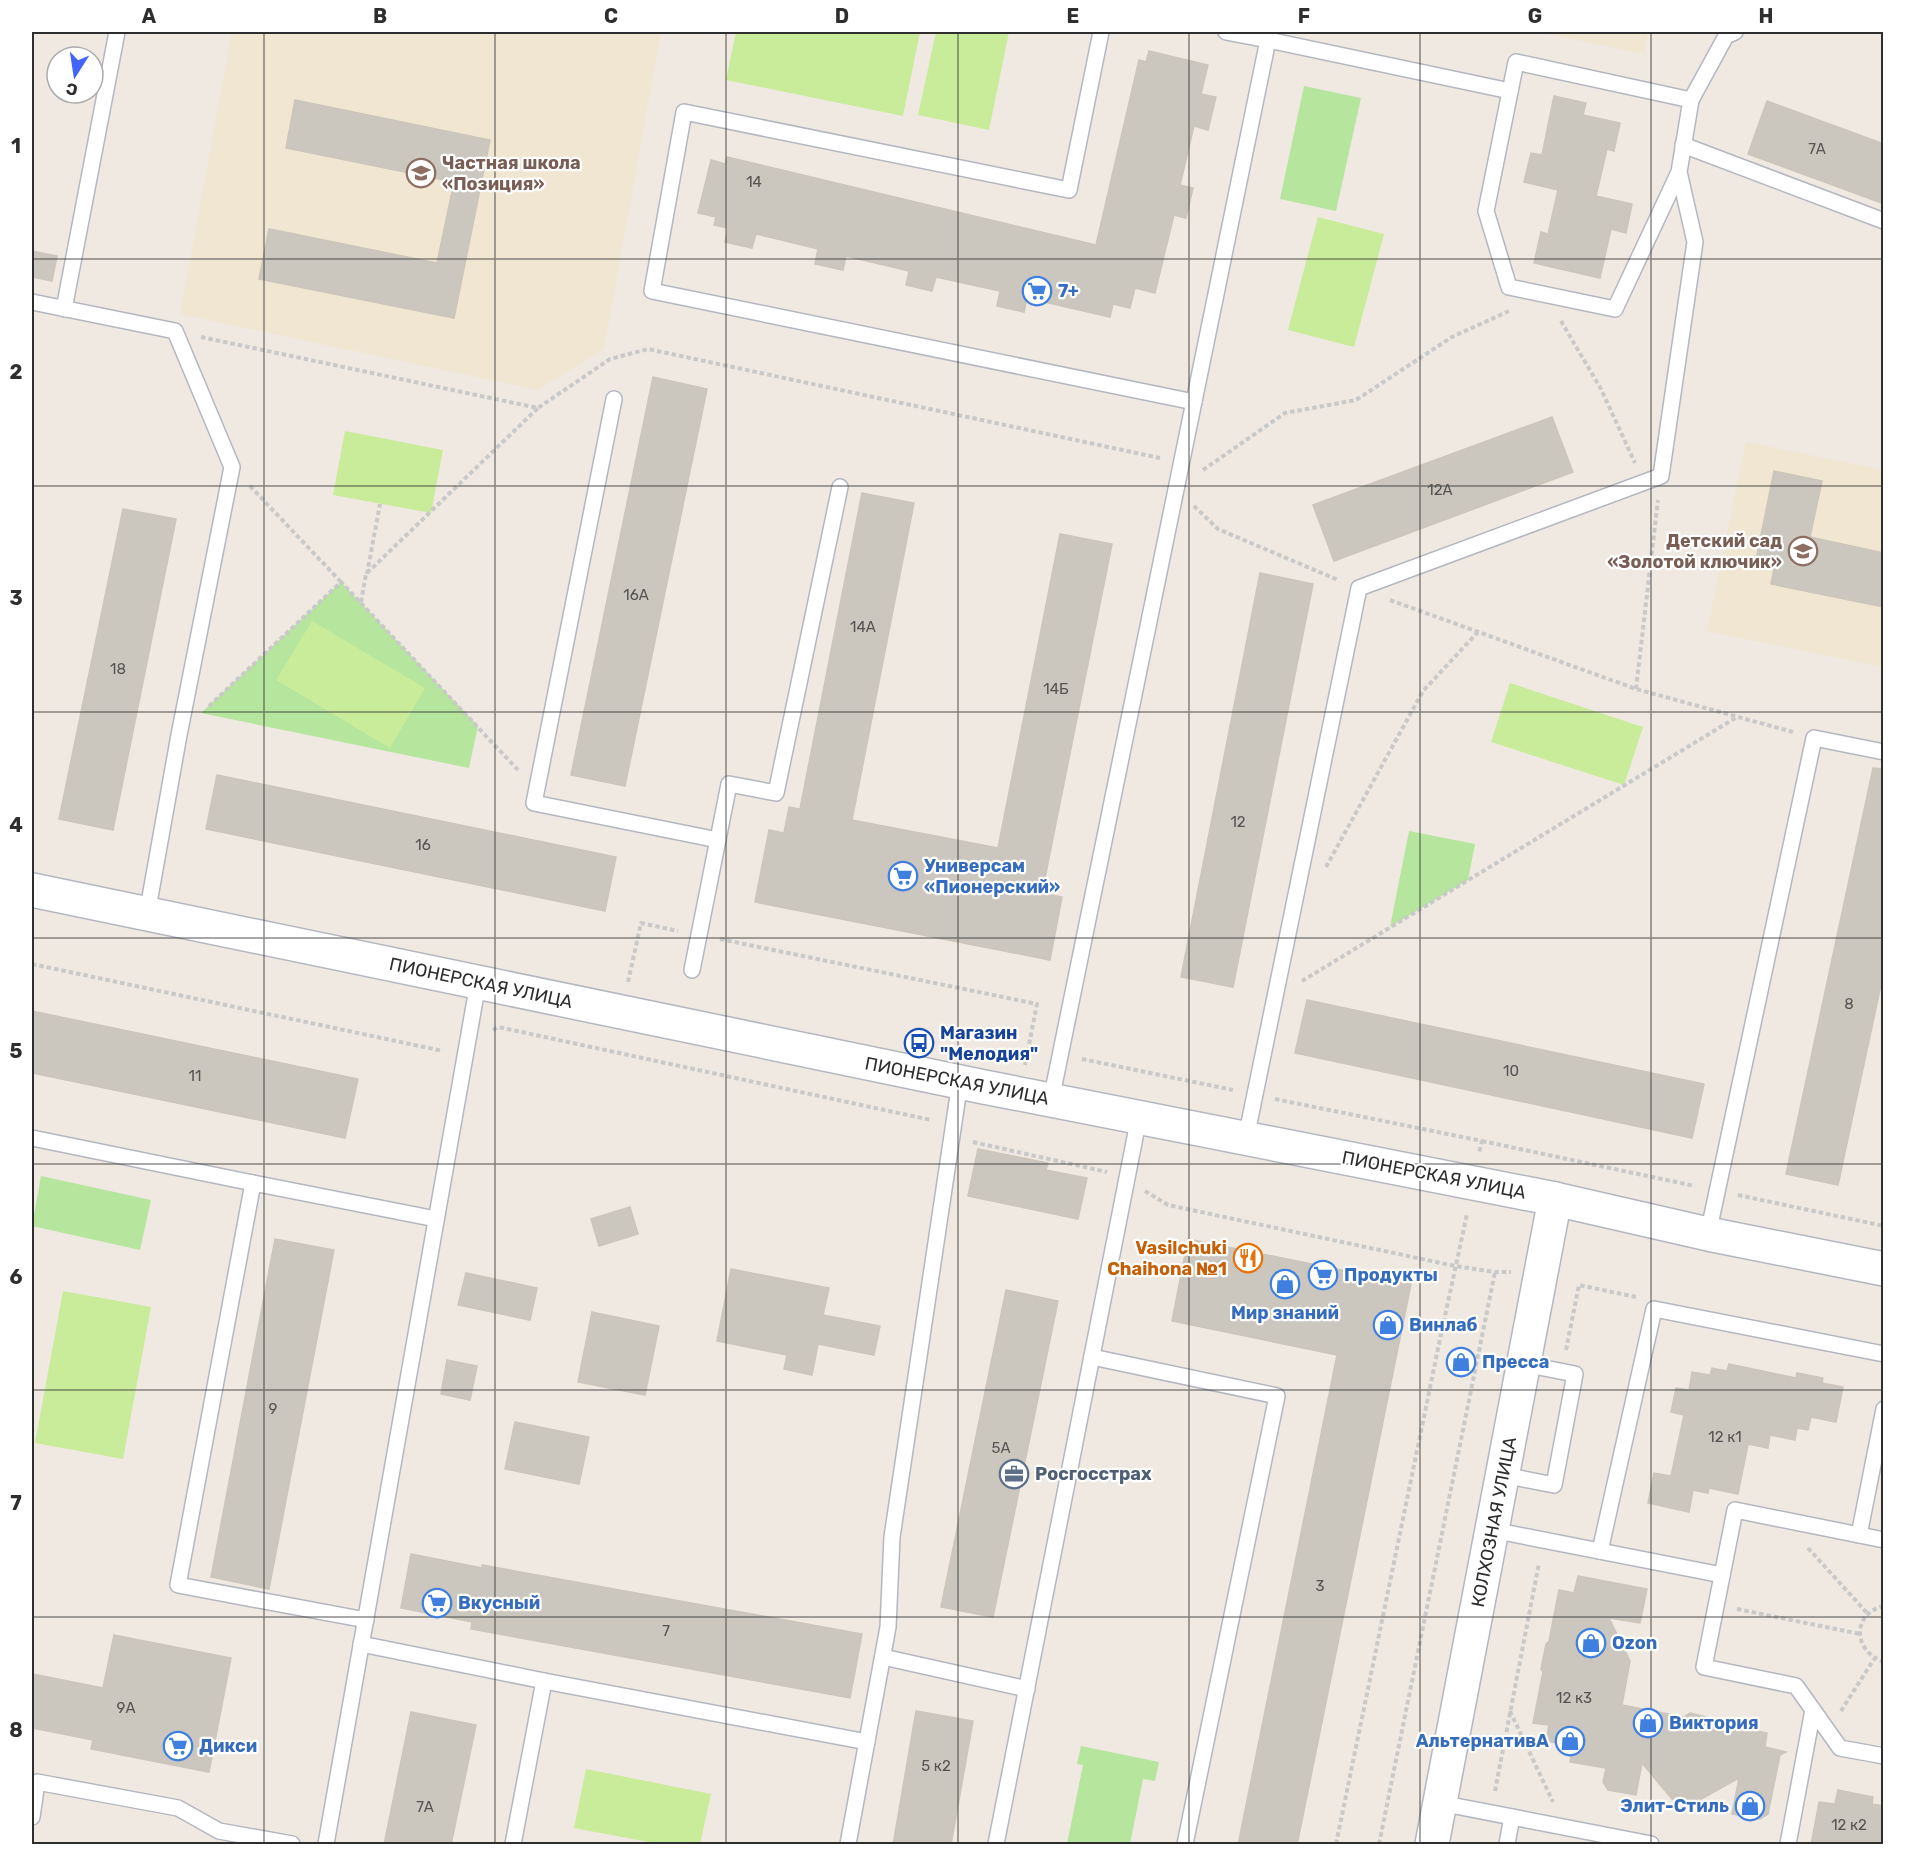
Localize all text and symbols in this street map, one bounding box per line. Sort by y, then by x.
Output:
text: A [142,4,157,28]
text: B [373,4,387,28]
text: C [604,4,618,28]
text: D [835,4,849,28]
text: E [1067,4,1079,28]
text: F [1298,4,1310,28]
text: G [1528,4,1542,28]
text: H [1759,4,1773,28]
north arrow [45,45,105,105]
text: С [65,79,79,100]
text: 1 [11,134,21,158]
house number: 7А [1808,140,1826,158]
place label: Частная школа «Позиция» [442,152,581,195]
school or university icon: Частная школа «Позиция» [405,157,437,189]
house number: 14 [746,173,762,191]
supermarket icon: 7+ [1021,275,1053,307]
place label: 7+ [1058,280,1079,302]
text: 2 [10,360,23,384]
house number: 12А [1427,481,1453,499]
place label: Детский сад «Золотой ключик» [1607,530,1782,573]
school or university icon: Детский сад «Золотой ключик» [1787,535,1819,567]
text: 3 [9,586,23,610]
house number: 16А [623,586,649,604]
house number: 14А [850,618,876,636]
house number: 18 [110,660,126,678]
house number: 14Б [1043,680,1069,698]
text: 4 [9,813,23,837]
house number: 12 [1230,813,1246,831]
house number: 16 [415,836,431,854]
place label: Универсам «Пионерский» [924,855,1060,898]
supermarket icon: Универсам «Пионерский» [887,860,919,892]
street label: ПИОНЕРСКАЯ УЛИЦА [387,953,575,1013]
house number: 8 [1844,995,1854,1013]
place label: Магазин "Мелодия" [940,1022,1038,1065]
bus stop icon: Магазин "Мелодия" [903,1027,935,1059]
text: 5 [10,1039,23,1063]
street label: ПИОНЕРСКАЯ УЛИЦА [863,1052,1051,1110]
house number: 10 [1503,1062,1519,1080]
house number: 11 [189,1067,201,1085]
street label: ПИОНЕРСКАЯ УЛИЦА [1340,1146,1528,1204]
place label: Vasilchuki Chaihona №1 [1107,1237,1227,1280]
restaurant icon: Vasilchuki Chaihona №1 [1232,1242,1264,1274]
supermarket icon: Продукты [1307,1259,1339,1291]
place label: Продукты [1344,1264,1438,1286]
text: 6 [9,1265,23,1289]
shop icon: Мир знаний [1269,1268,1301,1300]
place label: Мир знаний [1231,1302,1339,1324]
shop icon: Винлаб [1372,1309,1404,1341]
place label: Винлаб [1409,1314,1478,1336]
shop icon: Пресса [1445,1346,1477,1378]
place label: Пресса [1482,1351,1549,1373]
house number: 9 [269,1400,278,1418]
house number: 12 к1 [1708,1428,1742,1446]
street label: КОЛХОЗНАЯ УЛИЦА [1467,1435,1521,1609]
house number: 5А [992,1439,1010,1457]
office icon: Росгосстрах [998,1458,1030,1490]
place label: Росгосстрах [1035,1463,1152,1485]
text: 7 [10,1491,22,1515]
house number: 3 [1315,1577,1325,1595]
supermarket icon: Вкусный [421,1587,453,1619]
place label: Вкусный [458,1592,540,1614]
house number: 7 [662,1622,670,1640]
shop icon: Ozon [1575,1627,1607,1659]
place label: Ozon [1612,1632,1657,1654]
house number: 12 к3 [1556,1689,1592,1707]
house number: 9А [117,1699,135,1717]
shop icon: Виктория [1632,1707,1664,1739]
place label: Виктория [1669,1712,1759,1734]
text: 8 [9,1718,23,1742]
shop icon: АльтернативА [1554,1725,1586,1757]
supermarket icon: Дикси [162,1730,194,1762]
place label: АльтернативА [1416,1730,1549,1752]
place label: Дикси [199,1735,257,1757]
house number: 5 к2 [921,1757,951,1775]
shop icon: Элит-Cтиль [1734,1790,1766,1822]
place label: Элит-Cтиль [1620,1795,1729,1817]
house number: 7А [416,1798,434,1816]
house number: 12 к2 [1831,1816,1867,1834]

